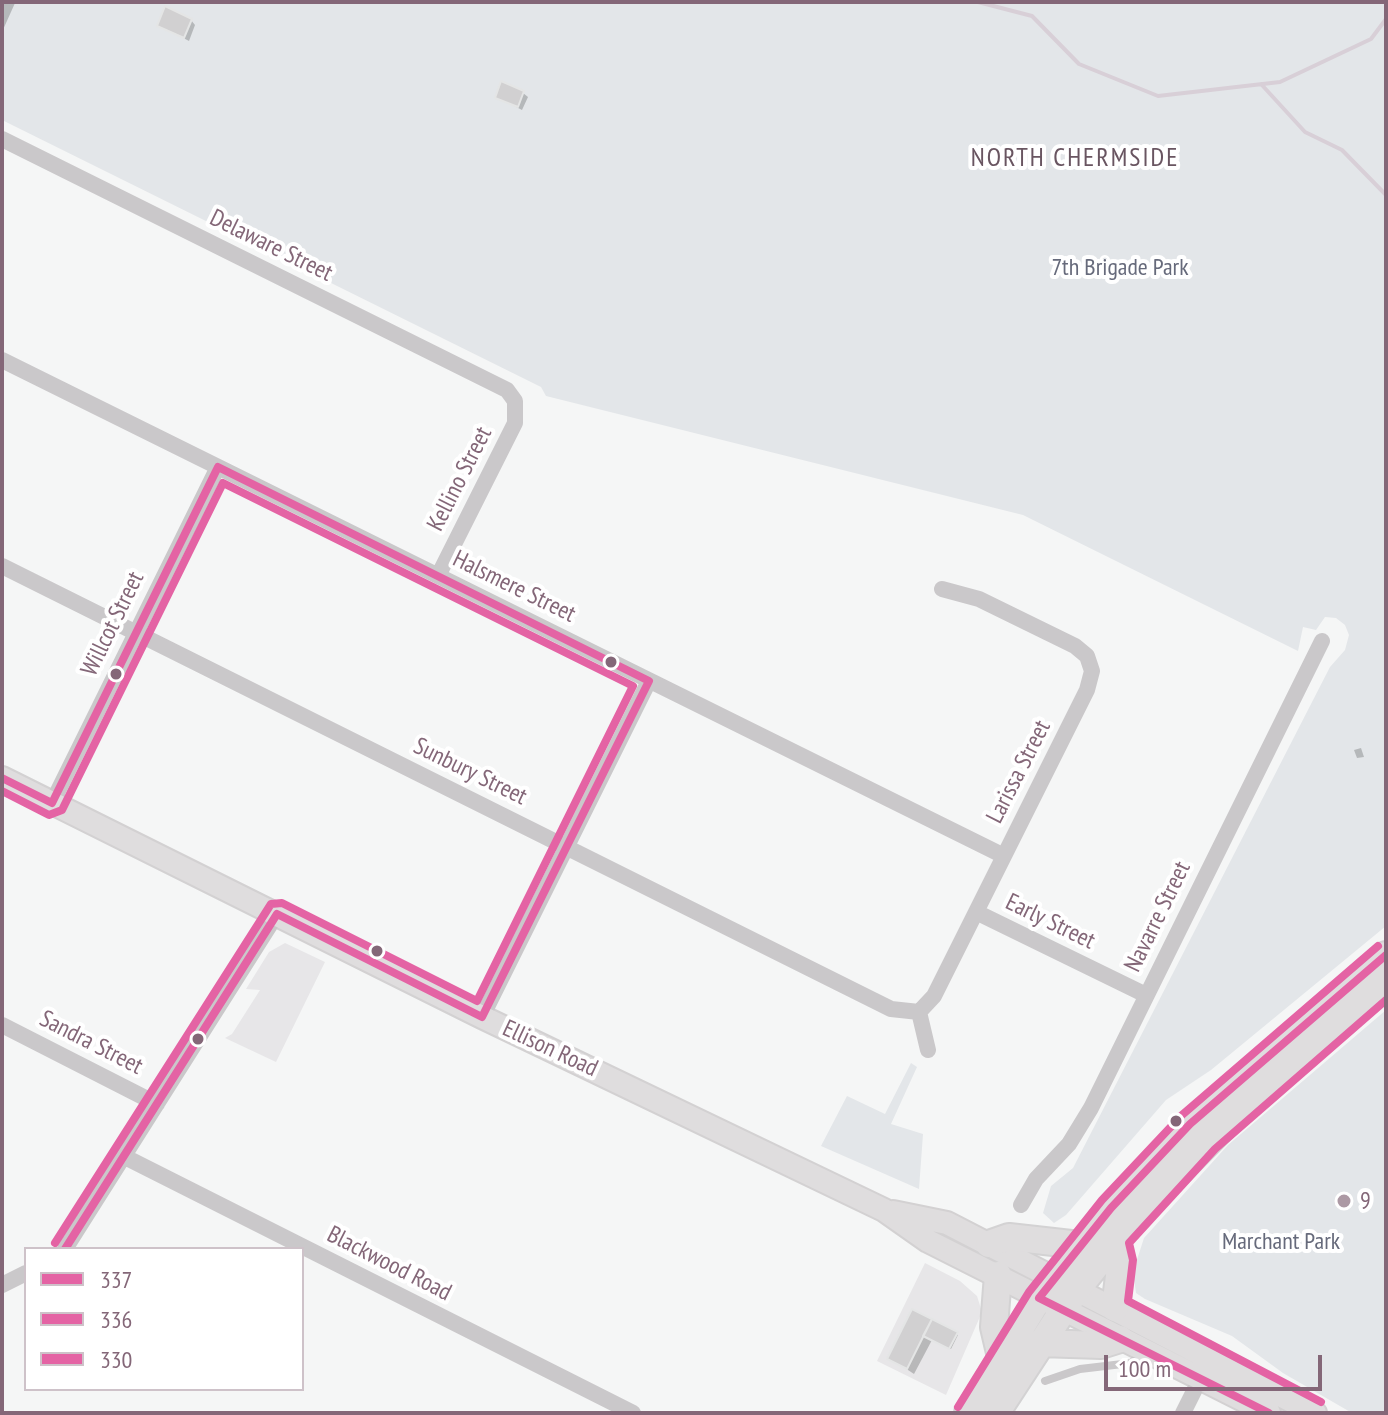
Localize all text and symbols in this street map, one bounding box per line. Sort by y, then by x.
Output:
district label: NORTH CHERMSIDE [971,143,1179,175]
street label: Delaware Street [205,204,337,288]
park label: 7th Brigade Park [1052,254,1188,282]
street label: Kellino Street [422,422,498,536]
street label: Halsmere Street [448,545,580,629]
street label: Willcot Street [75,567,151,681]
unlabelled marker [603,654,619,670]
unlabelled marker [108,666,124,682]
street label: Larissa Street [981,716,1057,828]
street label: Sunbury Street [409,732,531,812]
street label: Navarre Street [1119,857,1197,977]
street label: Early Street [1001,888,1099,956]
unlabelled marker [369,943,385,959]
street label: Sandra Street [35,1005,147,1081]
street label: Ellison Road [498,1014,602,1084]
unlabelled marker [190,1031,206,1047]
unlabelled marker [1168,1113,1184,1129]
place label: 9 [1360,1187,1371,1215]
marker: 9 [1335,1192,1353,1210]
street label: Blackwood Road [322,1220,456,1308]
park label: Marchant Park [1222,1228,1340,1256]
legend [24,1247,304,1391]
text: 337 [100,1264,132,1295]
text: 336 [100,1304,132,1335]
scale bar [1108,1339,1326,1389]
text: 330 [100,1344,132,1375]
text: 100 m [1118,1353,1171,1384]

